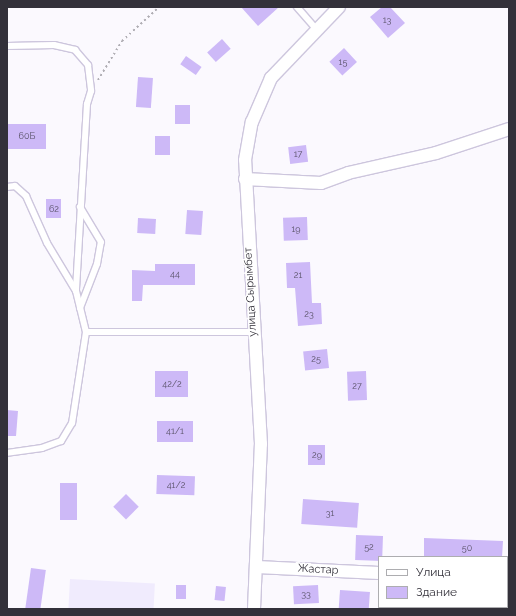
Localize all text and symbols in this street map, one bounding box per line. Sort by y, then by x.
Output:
house number: 13 [383,15,391,25]
house number: 15 [339,57,347,67]
house number: 60Б [19,131,35,141]
house number: 17 [294,149,302,159]
house number: 62 [49,204,59,214]
house number: 19 [291,224,301,234]
street label: улица Сырымбет [242,247,260,337]
house number: 44 [170,269,180,279]
house number: 21 [294,270,302,280]
house number: 23 [304,309,314,319]
house number: 25 [311,354,321,364]
house number: 42/2 [162,379,182,389]
house number: 27 [352,381,362,391]
house number: 41/1 [166,426,184,436]
house number: 29 [312,450,322,460]
house number: 41/2 [167,480,185,490]
house number: 31 [326,508,334,518]
house number: 52 [364,542,374,552]
house number: 50 [462,543,472,553]
legend [378,556,508,608]
street label: Жастар [297,562,339,578]
text: Улица [416,565,451,579]
text: Здание [416,585,457,599]
house number: 33 [301,589,311,599]

